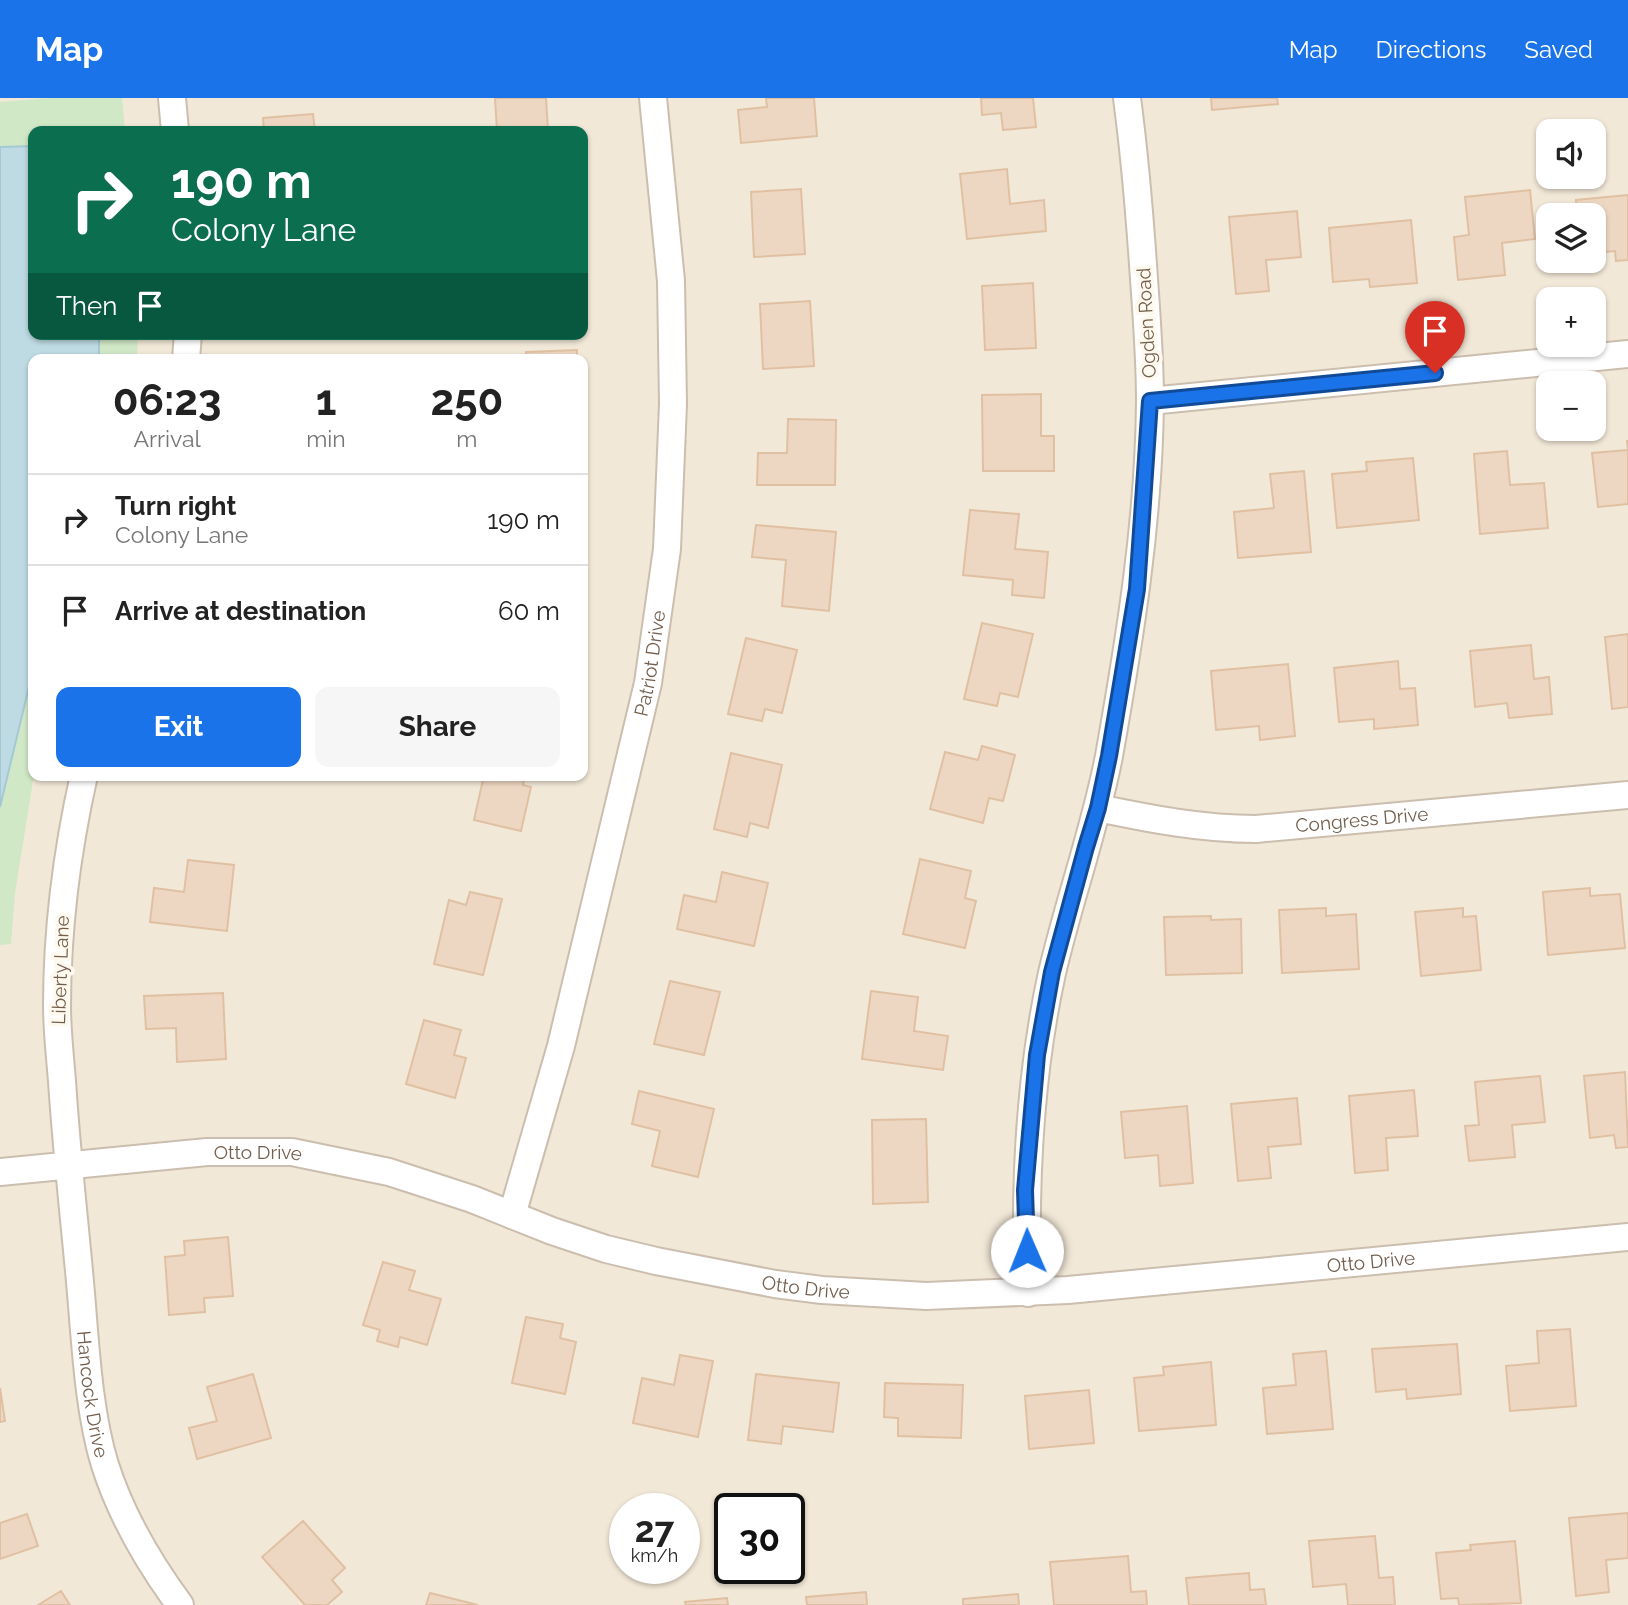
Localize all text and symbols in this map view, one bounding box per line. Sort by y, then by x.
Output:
text: Map [35,30,103,69]
text: Map [1289,35,1338,64]
text: Directions [1376,35,1486,64]
text: Saved [1524,35,1593,64]
map controls [1536,119,1606,441]
button: sound [1536,119,1606,189]
text: 190 m [171,152,312,209]
icon: right [56,154,147,245]
button: layers [1536,203,1606,273]
text: Colony Lane [171,211,356,248]
street label: Ogden Road [1132,267,1160,379]
icon: arrive [131,287,169,325]
button: + [1536,287,1606,357]
text: Then [56,291,117,321]
pin [1405,301,1465,373]
icon: arrive [1416,312,1454,350]
button: − [1536,371,1606,441]
text: 06:23 [113,376,222,425]
text: 1 [316,376,336,425]
text: 250 [431,376,503,425]
text: Arrival [133,425,201,452]
text: min [306,425,346,452]
text: m [456,425,477,452]
text: Turn right [115,491,236,521]
icon: right [56,501,94,539]
text: 190 m [487,505,560,535]
text: Colony Lane [115,521,248,548]
icon: arrive [56,592,94,630]
text: Arrive at destination [115,596,366,626]
text: 60 m [498,596,560,626]
street label: Patriot Drive [629,609,669,718]
button: Exit [56,687,301,767]
button: Share [315,687,560,767]
street label: Congress Drive [1294,802,1429,836]
street label: Liberty Lane [47,915,73,1025]
street label: Otto Drive [214,1141,304,1165]
position arrow [990,1214,1064,1288]
street label: Otto Drive [1326,1246,1416,1276]
street label: Otto Drive [760,1271,850,1303]
street label: Hancock Drive [73,1330,113,1460]
speed limit sign: 30 [714,1493,805,1584]
text: 27 [635,1509,674,1550]
text: km/h [631,1545,678,1566]

